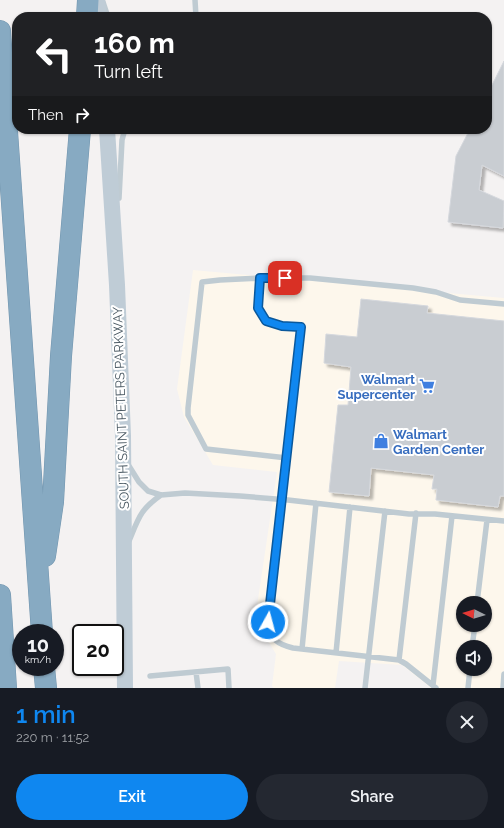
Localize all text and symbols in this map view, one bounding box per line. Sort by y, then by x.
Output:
text: 160 m [94,27,175,60]
icon: left [28,28,80,80]
text: Turn left [94,61,163,82]
icon: right [71,104,93,126]
text: Then [28,106,63,124]
pin [268,261,302,295]
icon: arrive [274,267,296,289]
street label: SOUTH SAINT PETERS PARKWAY [110,306,132,510]
place label: Walmart Supercenter [337,372,415,402]
supermarket icon: Walmart Supercenter [418,377,436,395]
place label: Walmart Garden Center [393,427,484,457]
shop icon: Walmart Garden Center [372,432,390,450]
north arrow [456,596,492,632]
map controls [456,596,492,676]
position arrow [247,601,289,643]
speed limit sign: 20 [72,624,124,676]
text: 10 [27,633,49,657]
button: sound [456,640,492,676]
text: km/h [25,654,51,665]
text: 1 min [16,700,76,729]
button: close [446,701,488,743]
text: 220 m · 11:52 [16,730,89,745]
button: Exit [16,774,248,820]
button: Share [256,774,488,820]

